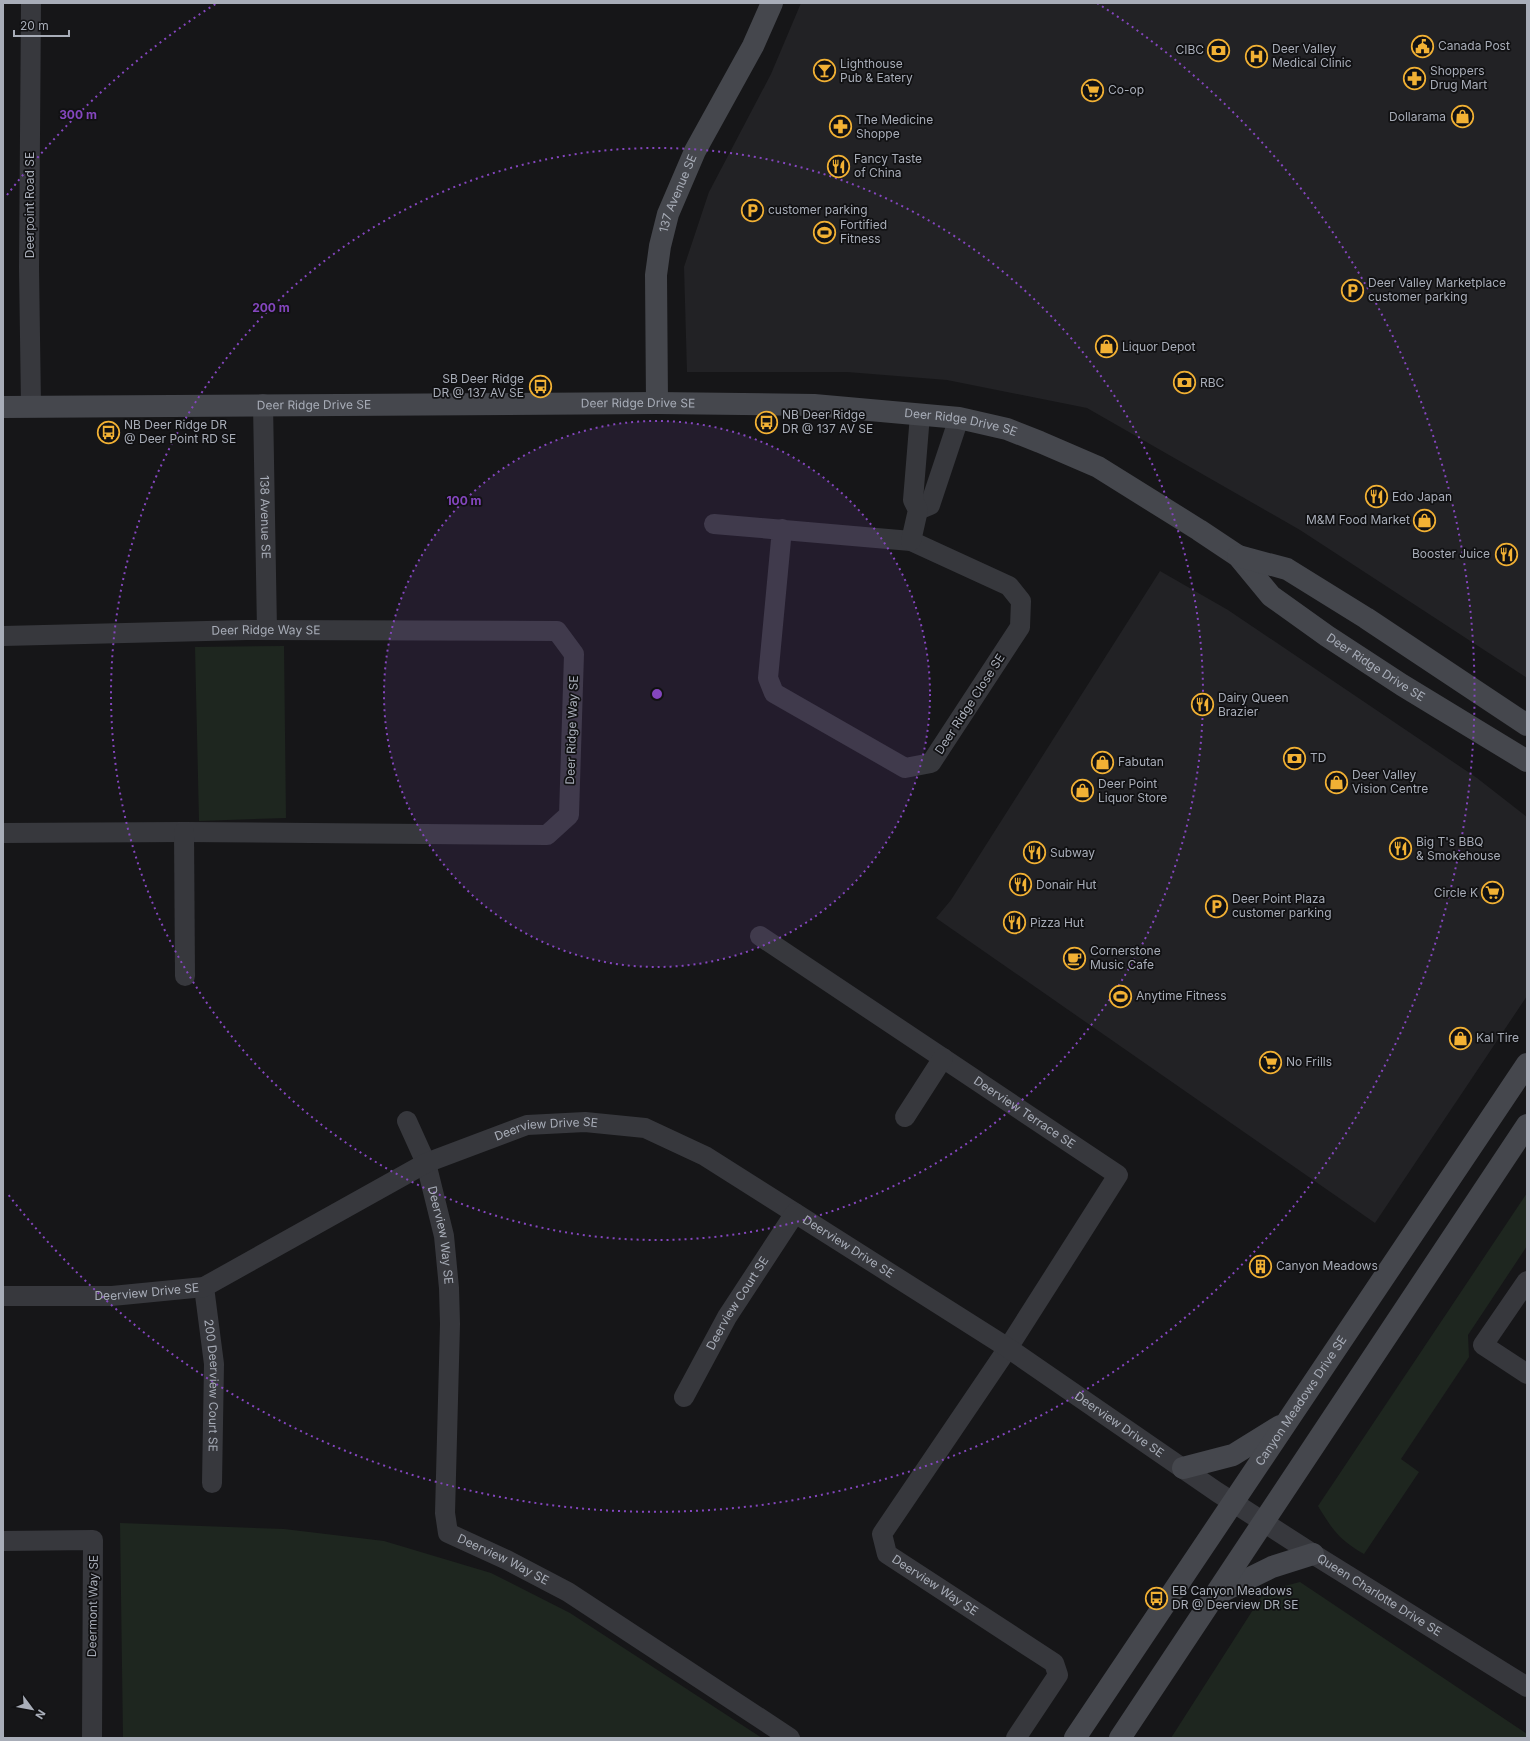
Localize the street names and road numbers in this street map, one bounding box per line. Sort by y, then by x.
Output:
street label: Deerpoint Road SE [22,152,37,258]
street label: 137 Avenue SE [656,152,700,234]
street label: Deer Ridge Drive SE [581,395,695,410]
street label: Deer Ridge Drive SE [257,397,371,412]
street label: Deer Ridge Drive SE [904,405,1020,439]
street label: 138 Avenue SE [257,475,274,559]
street label: Deer Ridge Way SE [211,622,321,638]
street label: Deer Ridge Drive SE [1324,630,1428,704]
street label: Deer Ridge Close SE [931,651,1008,757]
street label: Deer Ridge Way SE [562,675,581,785]
street label: Deerview Terrace SE [971,1073,1078,1151]
street label: Deerview Drive SE [492,1114,599,1144]
street label: Deerview Way SE [425,1184,457,1285]
street label: Deerview Drive SE [800,1212,897,1281]
street label: Deerview Court SE [703,1253,772,1352]
street label: Deerview Drive SE [94,1280,200,1303]
street label: 200 Deerview Court SE [201,1318,222,1452]
street label: Canyon Meadows Drive SE [1252,1333,1350,1468]
street label: Deerview Drive SE [1072,1388,1167,1460]
street label: Deerview Way SE [455,1530,552,1588]
street label: Queen Charlotte Drive SE [1314,1550,1445,1639]
street label: Deerview Way SE [889,1551,981,1618]
street label: Deermont Way SE [84,1555,101,1657]

